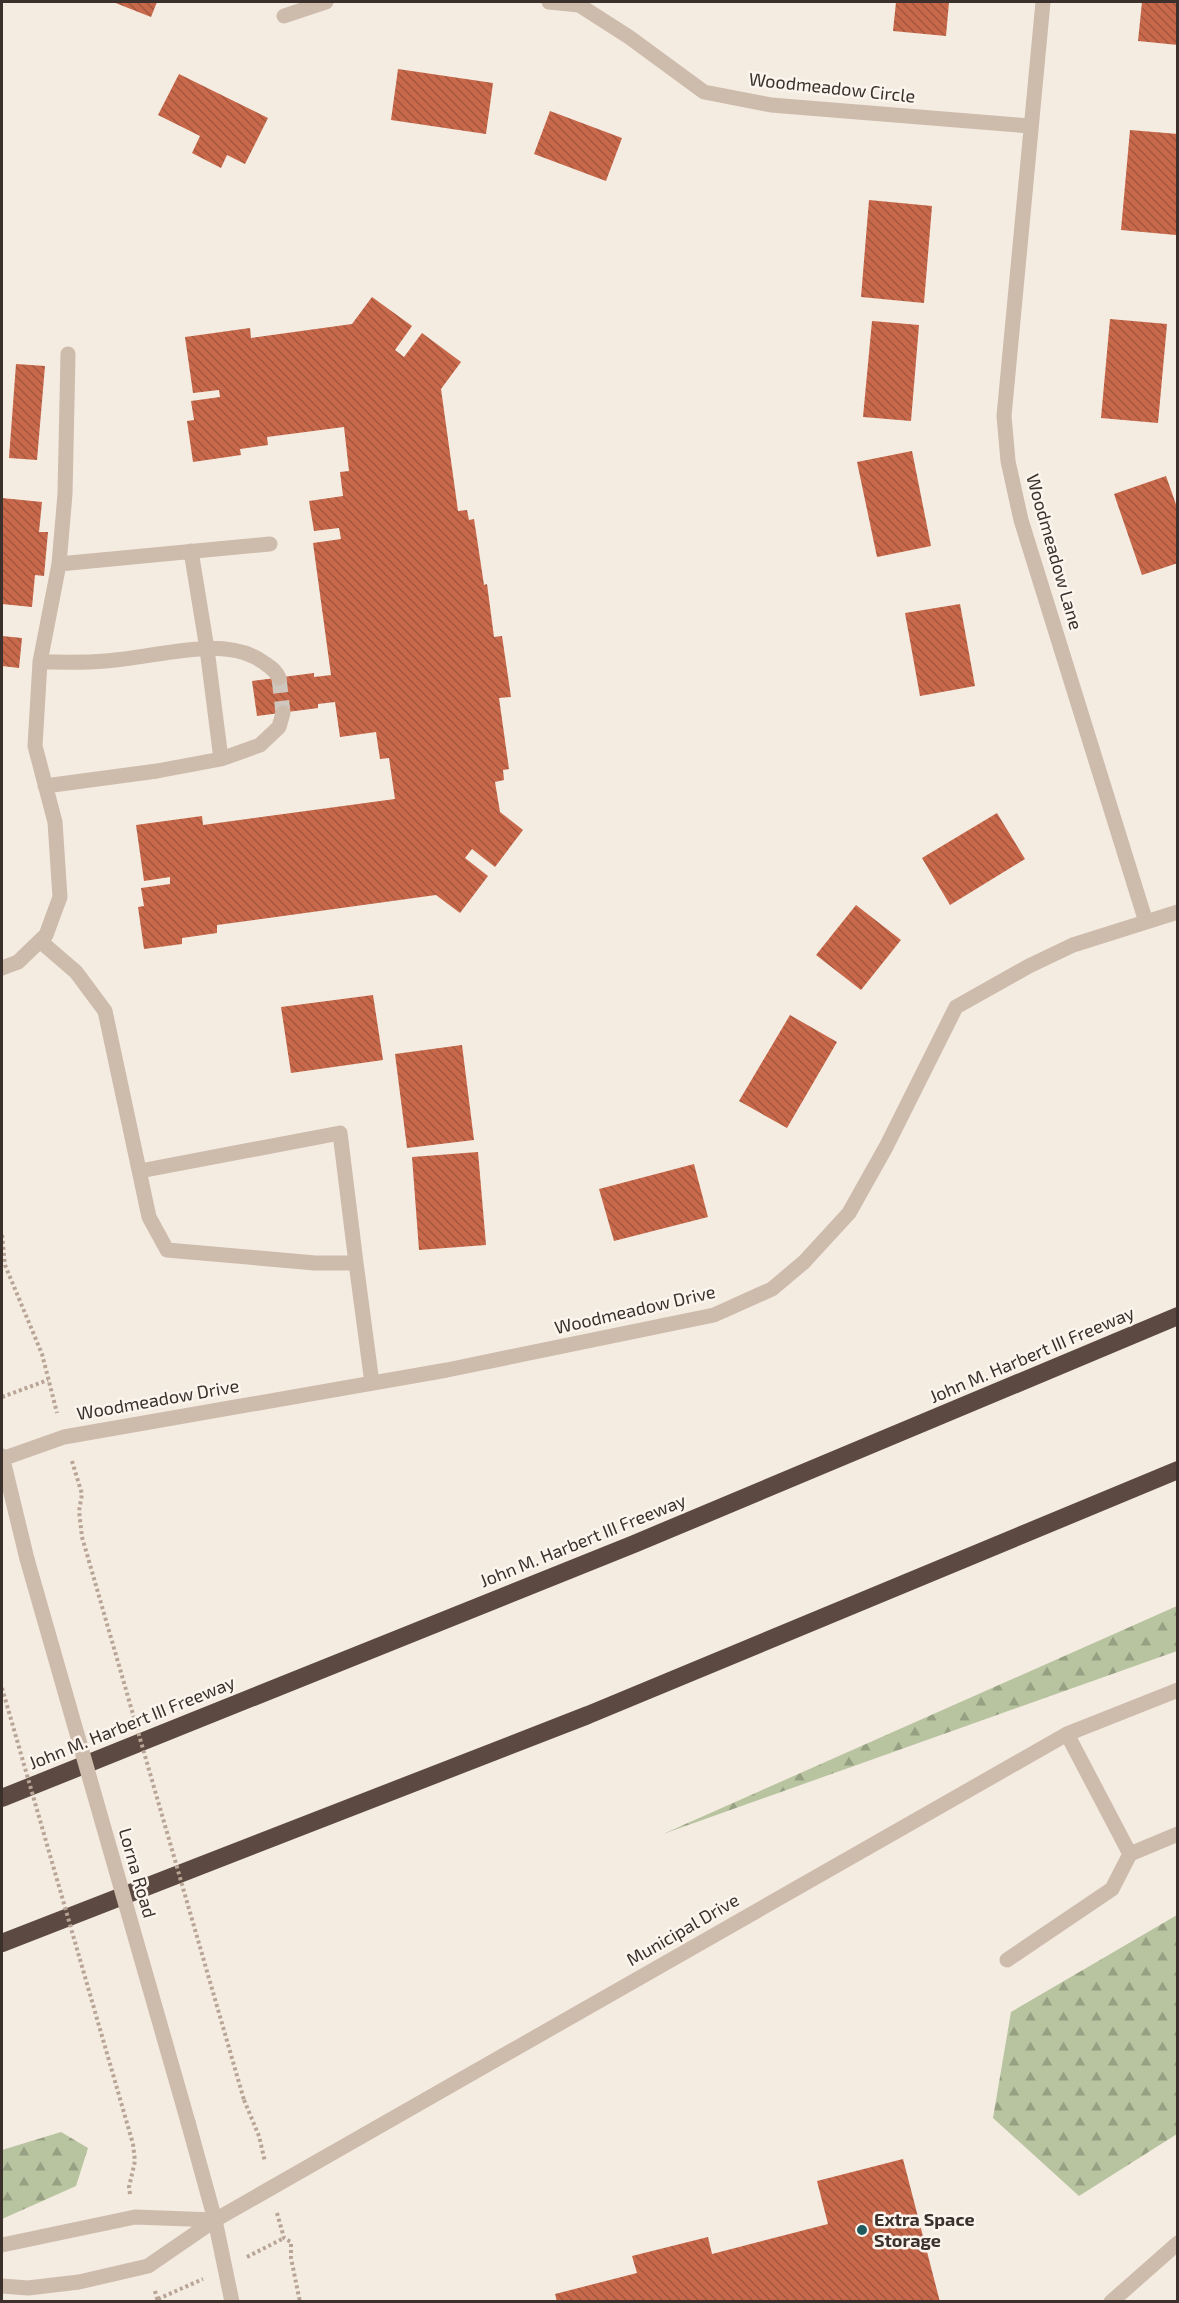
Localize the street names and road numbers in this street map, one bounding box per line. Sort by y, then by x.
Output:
street label: Woodmeadow Circle [748,67,916,107]
street label: Woodmeadow Lane [1022,471,1088,632]
street label: Woodmeadow Drive [552,1280,717,1338]
street label: John M. Harbert III Freeway [926,1301,1138,1407]
street label: Woodmeadow Drive [75,1374,241,1424]
street label: John M. Harbert III Freeway [476,1488,689,1592]
street label: John M. Harbert III Freeway [25,1670,238,1774]
street label: Lorna Road [115,1825,161,1920]
street label: Municipal Drive [622,1888,743,1970]

